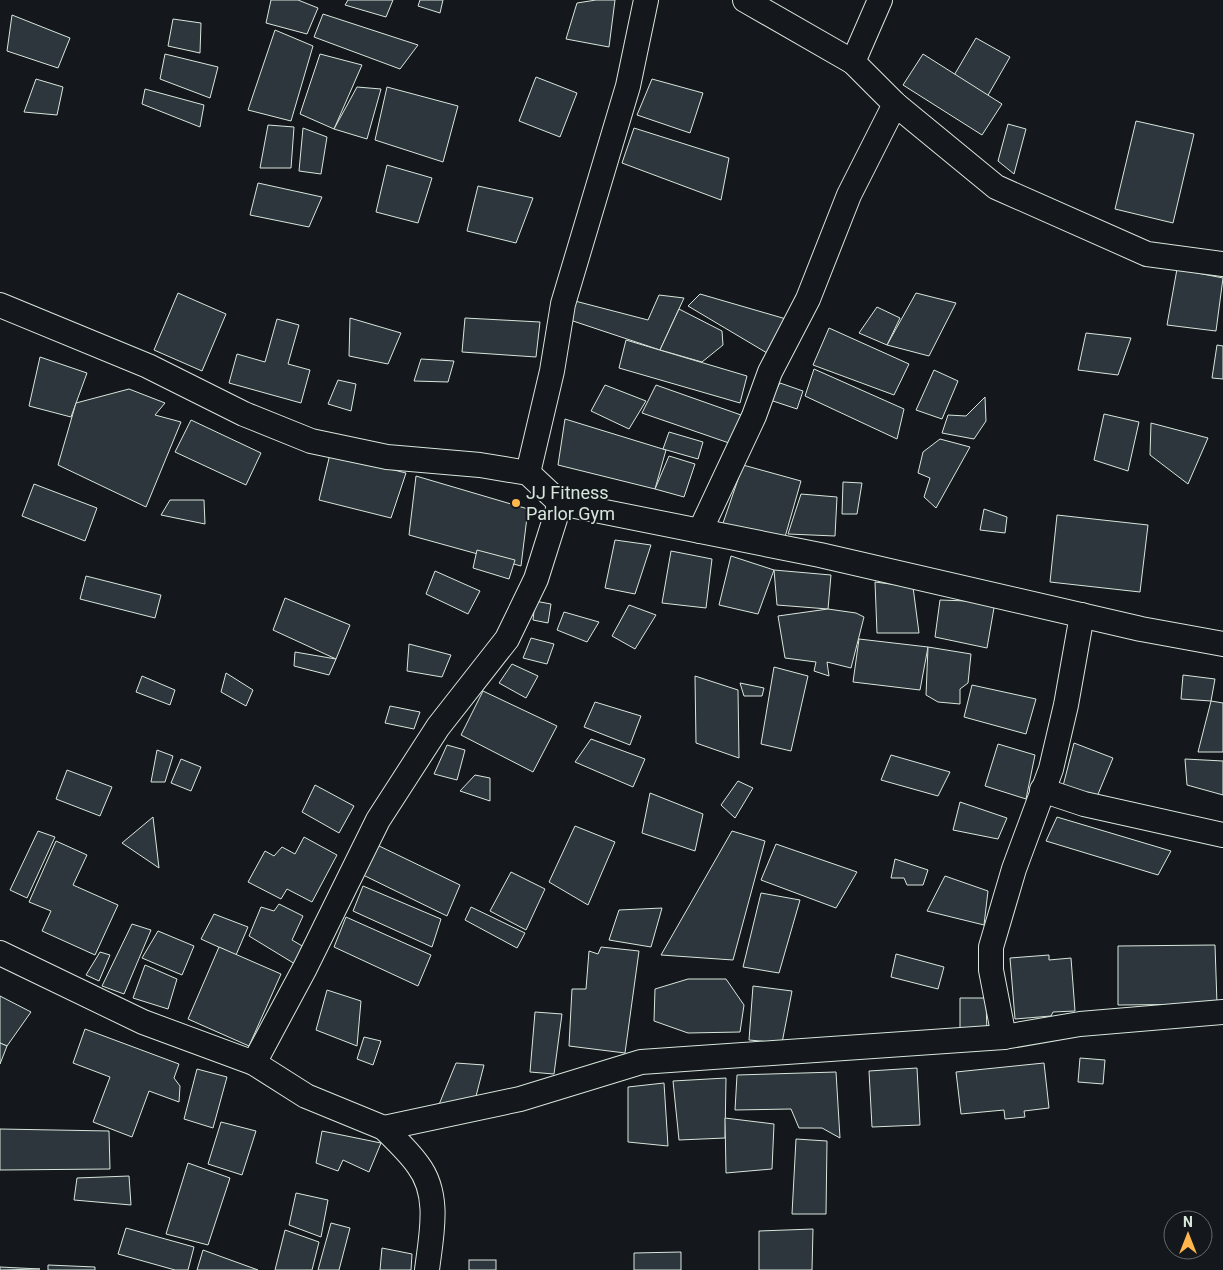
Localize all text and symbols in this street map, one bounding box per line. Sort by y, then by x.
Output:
place label: JJ Fitness Parlor Gym [526,482,615,524]
marker: JJ Fitness Parlor Gym [510,497,522,509]
north arrow [1163,1210,1213,1260]
text: N [1183,1214,1193,1230]

